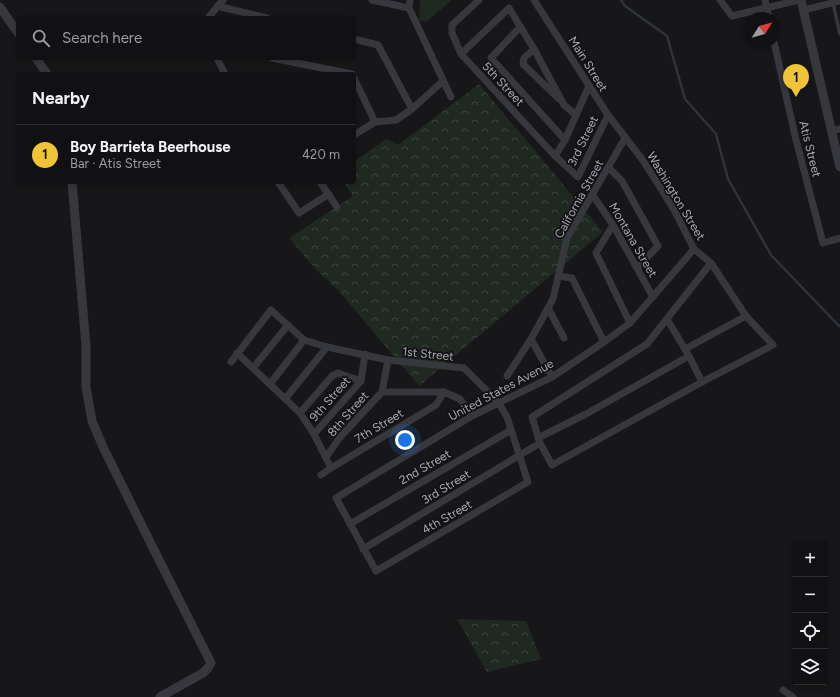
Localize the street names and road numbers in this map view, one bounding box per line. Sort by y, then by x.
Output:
street label: Main Street [566,34,611,95]
street label: 5th Street [479,59,527,109]
street label: 3rd Street [565,113,601,168]
street label: Atis Street [796,119,824,179]
street label: Washington Street [644,149,708,243]
street label: California Street [552,157,607,241]
street label: Montana Street [606,200,660,280]
street label: 1st Street [402,344,455,364]
street label: United States Avenue [446,356,556,424]
street label: 9th Street [307,373,353,424]
street label: 8th Street [325,388,372,439]
street label: 7th Street [352,406,406,446]
street label: 2nd Street [397,446,454,487]
street label: 3rd Street [419,467,473,507]
street label: 4th Street [420,497,475,537]

